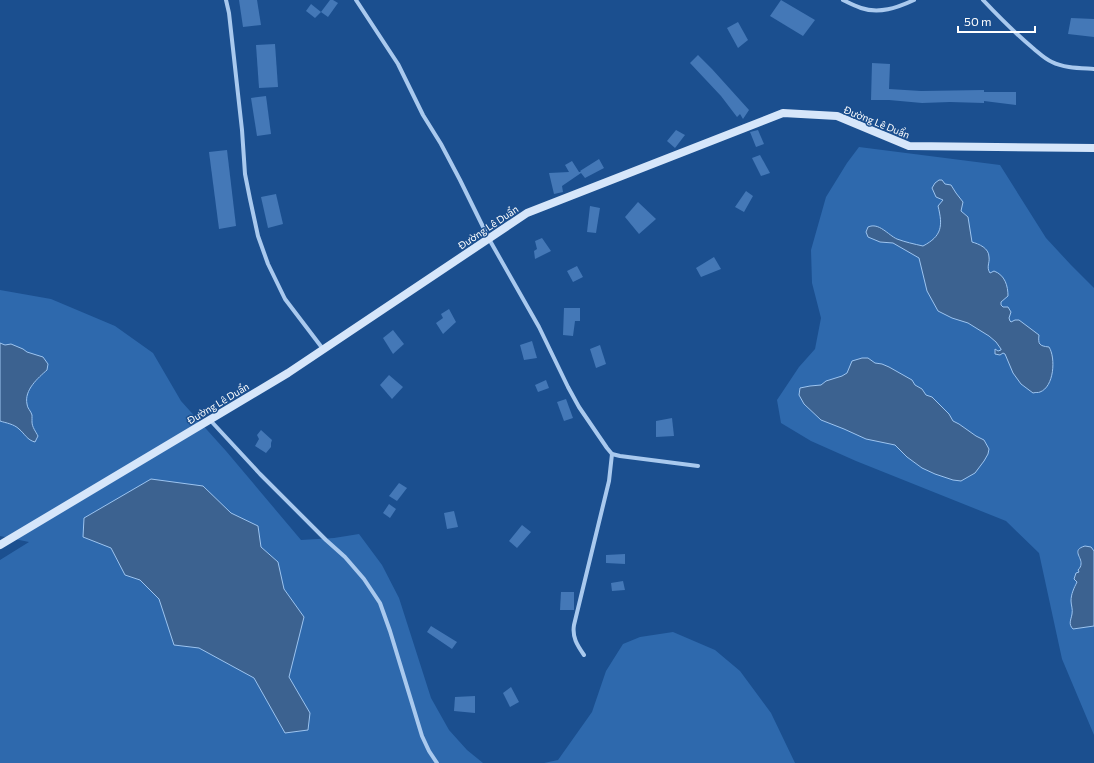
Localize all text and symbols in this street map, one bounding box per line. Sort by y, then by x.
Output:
scale bar [958,8,1035,34]
text: 50 m [964,14,992,28]
street label: Đường Lê Duẩn [841,103,912,141]
street label: Đường Lê Duẩn [455,202,520,252]
street label: Đường Lê Duẩn [184,380,251,427]

